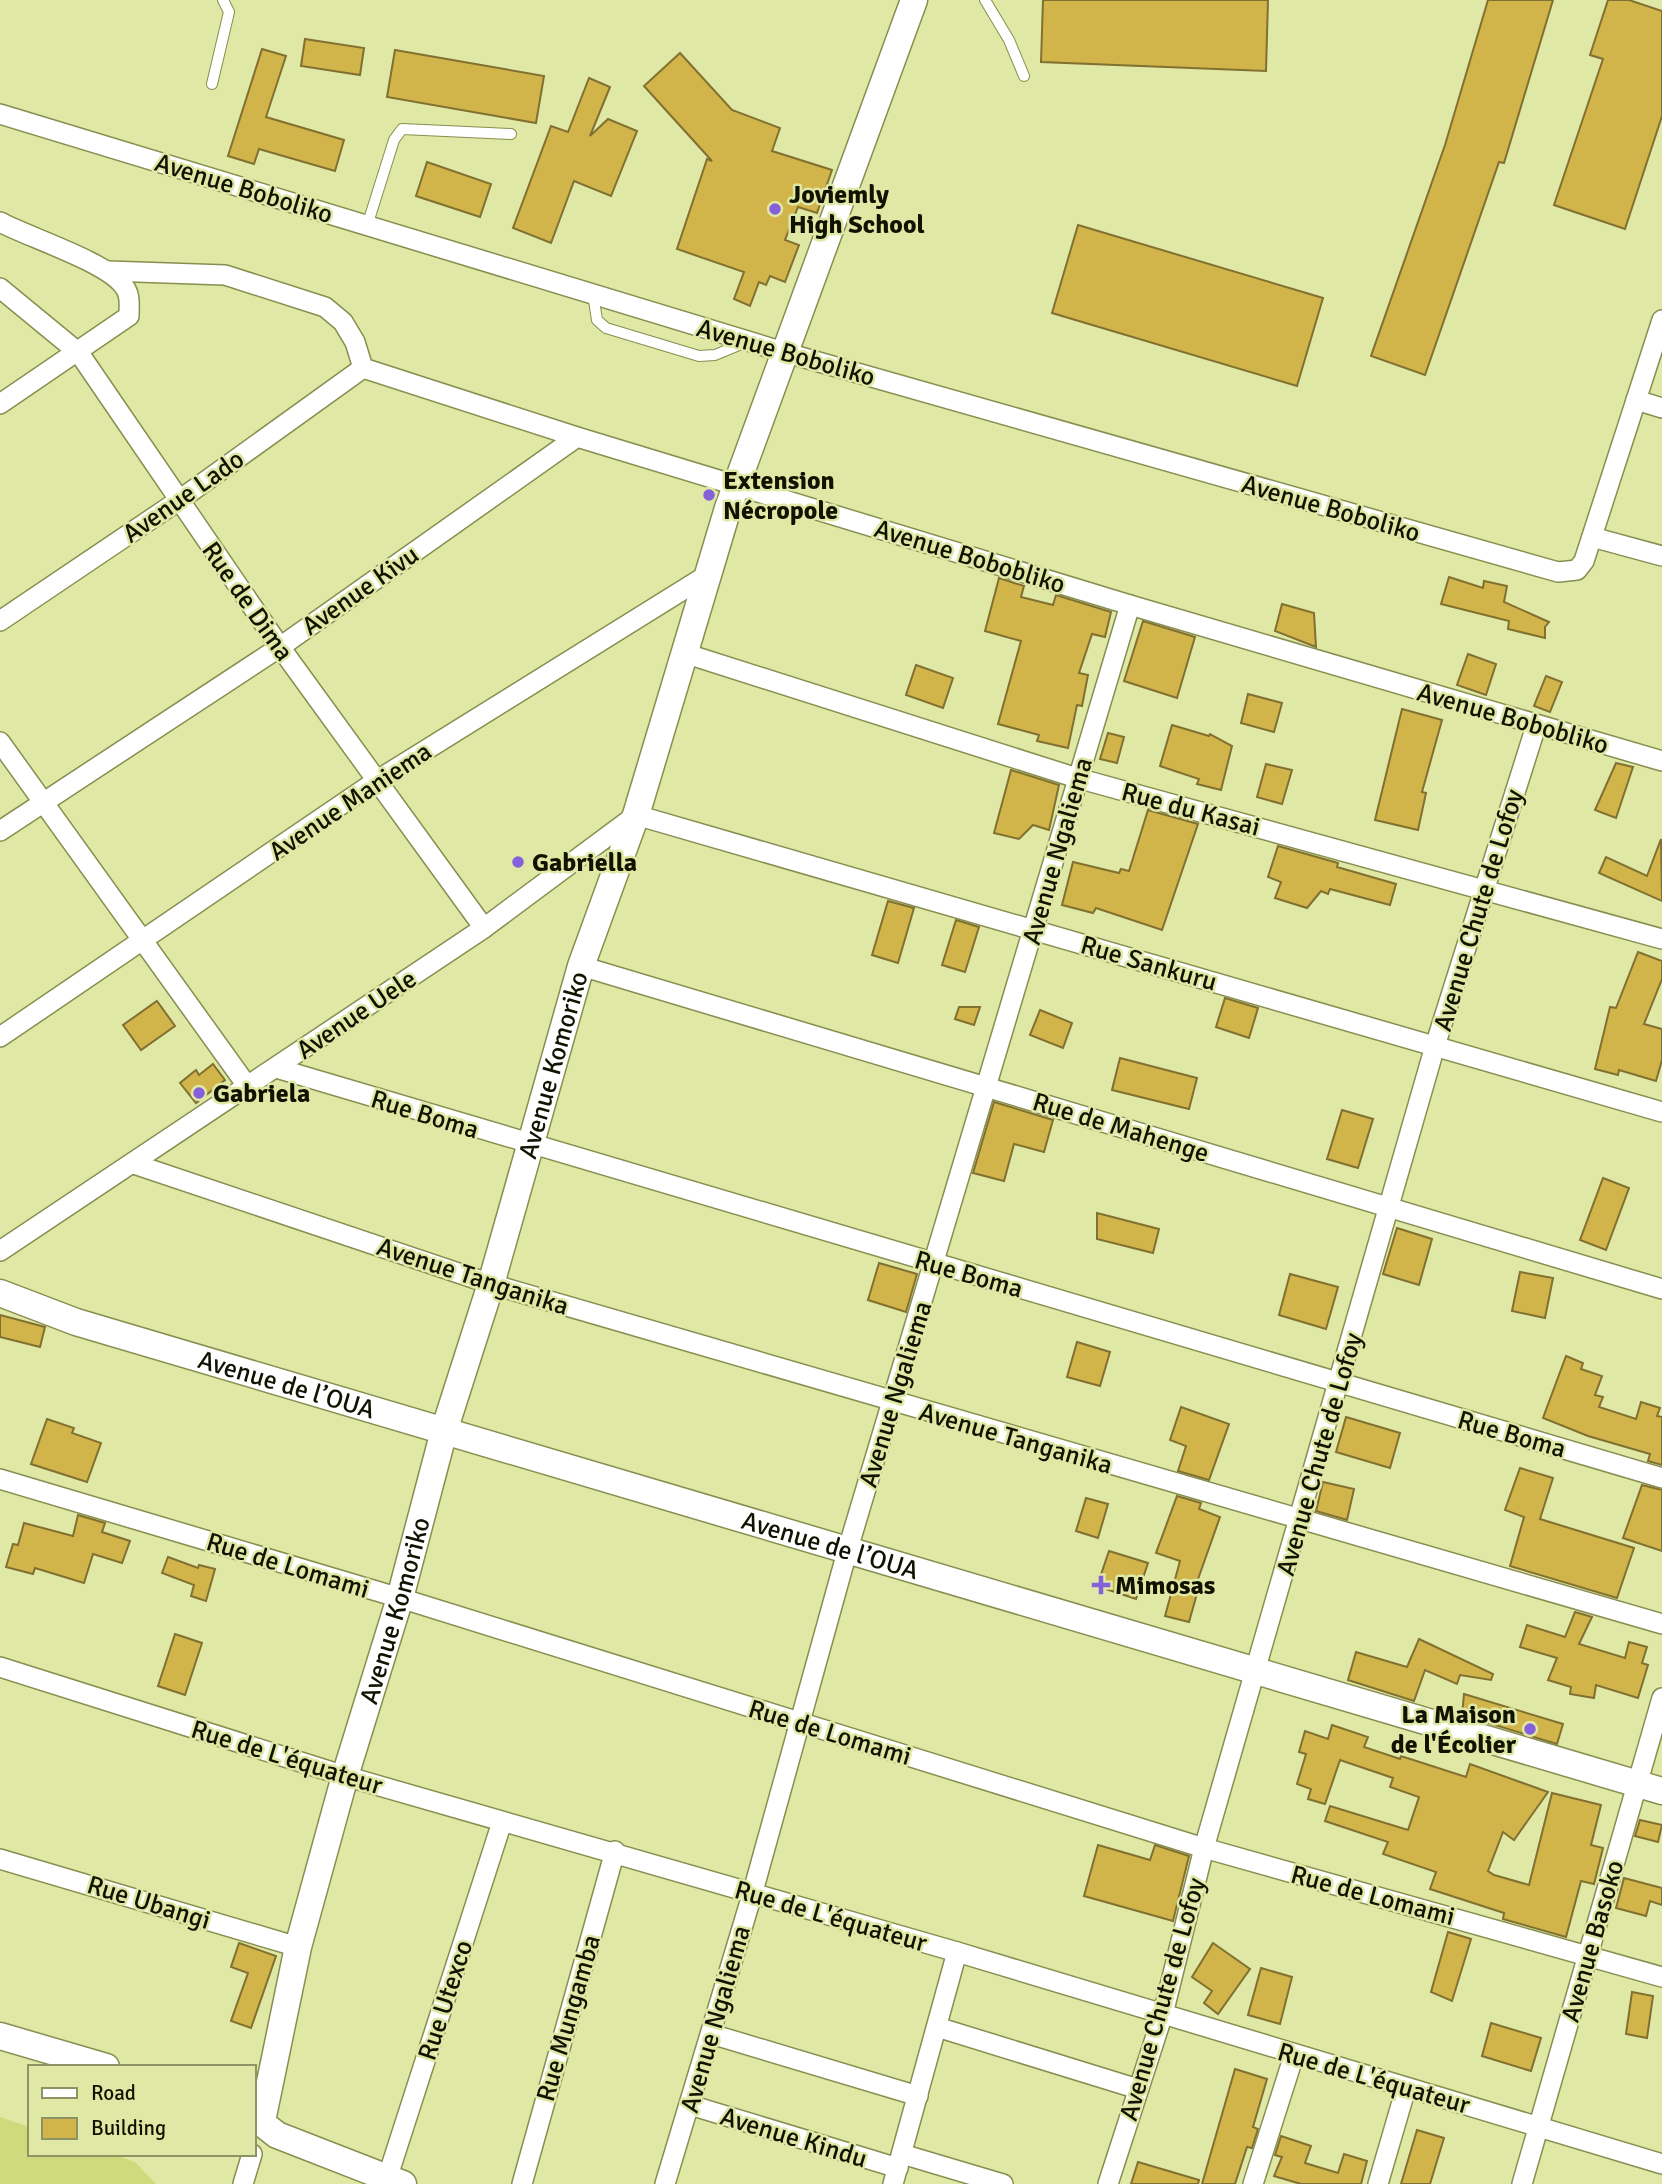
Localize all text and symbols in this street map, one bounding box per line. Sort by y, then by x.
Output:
street label: Avenue Boboliko [151,147,336,231]
place label: Joviemly High School [789,179,925,241]
marker: Joviemly High School [767,201,783,217]
street label: Avenue Boboliko [693,312,879,394]
street label: Avenue Lado [117,443,250,550]
place label: Extension Nécropole [723,465,838,527]
street label: Avenue Boboliko [1238,468,1424,550]
marker: Extension Nécropole [701,487,717,503]
street label: Avenue Bobobliko [870,513,1069,601]
street label: Rue de Dima [194,536,300,667]
street label: Avenue Kivu [296,539,425,643]
street label: Avenue Bobobliko [1413,676,1612,762]
street label: Avenue Maniema [263,736,438,868]
street label: Avenue Ngaliema [1016,754,1100,949]
street label: Rue du Kasai [1118,776,1263,844]
street label: Avenue Chute de Lofoy [1427,785,1531,1035]
place label: Gabriella [532,847,637,879]
marker: Gabriella [510,854,526,870]
street label: Rue Sankuru [1077,929,1221,999]
street label: Avenue Uele [290,963,423,1067]
street label: Avenue Komoriko [512,968,596,1162]
place label: Gabriela [213,1078,310,1110]
street label: Rue Boma [367,1083,483,1146]
marker: Gabriela [191,1085,207,1101]
street label: Rue de Mahenge [1029,1086,1213,1170]
street label: Avenue Tanganika [373,1231,573,1323]
street label: Rue Boma [911,1244,1027,1306]
street label: Avenue Ngaliema [852,1297,939,1491]
street label: Avenue Chute de Lofoy [1270,1329,1370,1579]
street label: Avenue de l’OUA [194,1344,379,1427]
street label: Avenue Tanganika [915,1396,1116,1482]
street label: Rue Boma [1454,1404,1570,1466]
street label: Avenue de l’OUA [738,1505,922,1587]
street label: Avenue Komoriko [353,1514,438,1708]
street label: Rue de Lomami [202,1526,373,1606]
place label: Mimosas [1115,1570,1215,1602]
marker: Mimosas [1093,1577,1109,1593]
street label: Rue de Lomami [744,1693,915,1773]
place label: La Maison de l'Écolier [1391,1699,1517,1761]
street label: Rue de L'équateur [187,1714,387,1802]
marker: La Maison de l'Écolier [1522,1721,1538,1737]
street label: Avenue Basoko [1555,1857,1631,2026]
street label: Rue de Lomami [1287,1859,1458,1933]
street label: Rue Ubangi [83,1869,214,1937]
street label: Rue de L'équateur [731,1874,931,1960]
street label: Avenue Chute de Lofoy [1113,1874,1213,2124]
street label: Avenue Ngaliema [674,1922,758,2117]
street label: Rue Mungamba [530,1931,608,2105]
street label: Rue Utexco [412,1936,480,2064]
street label: Rue de L'équateur [1274,2036,1474,2122]
legend [28,2065,256,2156]
text: Road [91,2080,136,2106]
street label: Avenue Kindu [716,2100,871,2175]
text: Building [91,2115,166,2141]

